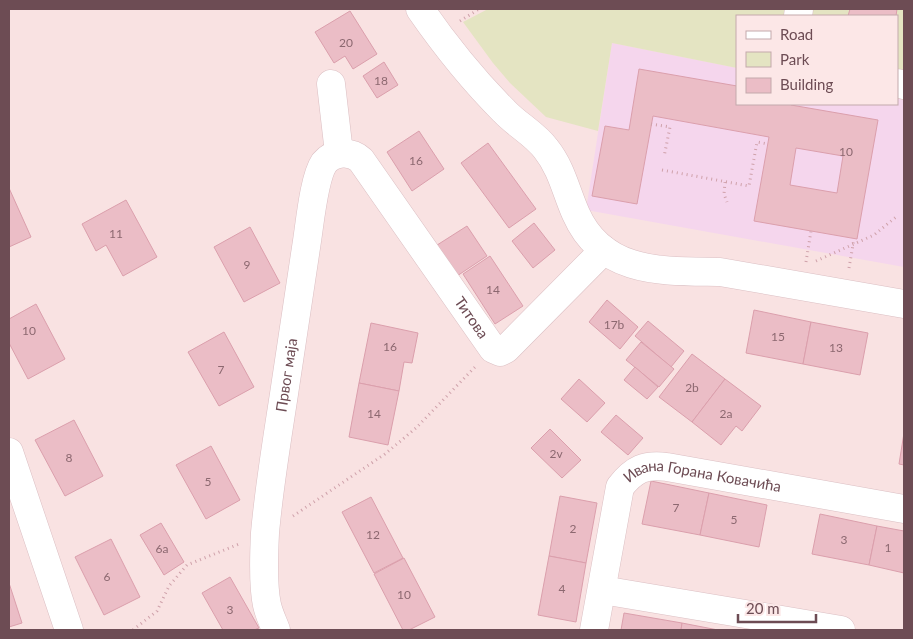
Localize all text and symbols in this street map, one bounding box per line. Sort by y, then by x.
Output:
legend [736,15,898,105]
text: Road [780,25,813,43]
house number: 20 [339,35,353,50]
text: Park [780,50,810,68]
house number: 18 [374,73,388,88]
text: Building [780,75,833,93]
house number: 10 [839,144,853,159]
house number: 16 [409,153,423,168]
house number: 11 [109,226,123,241]
house number: 9 [244,257,251,272]
house number: 14 [486,282,500,297]
street label: Титова [451,293,493,342]
house number: 17b [604,317,625,332]
house number: 10 [22,323,36,338]
house number: 15 [771,329,785,344]
street label: Првог маја [271,337,300,413]
house number: 16 [383,339,397,354]
house number: 13 [829,340,843,355]
house number: 7 [218,362,225,377]
house number: 2b [685,380,699,395]
house number: 14 [367,406,381,421]
house number: 2a [720,406,732,421]
house number: 2v [549,446,563,461]
house number: 8 [66,450,73,465]
street label: Ивана Горана Ковачића [619,456,783,495]
house number: 5 [205,474,212,489]
house number: 7 [673,500,680,515]
house number: 5 [731,512,738,527]
house number: 2 [570,521,577,536]
house number: 12 [366,527,380,542]
house number: 3 [841,532,848,547]
house number: 1 [885,540,892,555]
house number: 6a [156,541,168,556]
house number: 6 [104,569,111,584]
house number: 4 [559,581,566,596]
house number: 10 [397,587,411,602]
scale bar [738,592,816,624]
text: 20 m [746,599,780,617]
house number: 3 [227,602,234,617]

